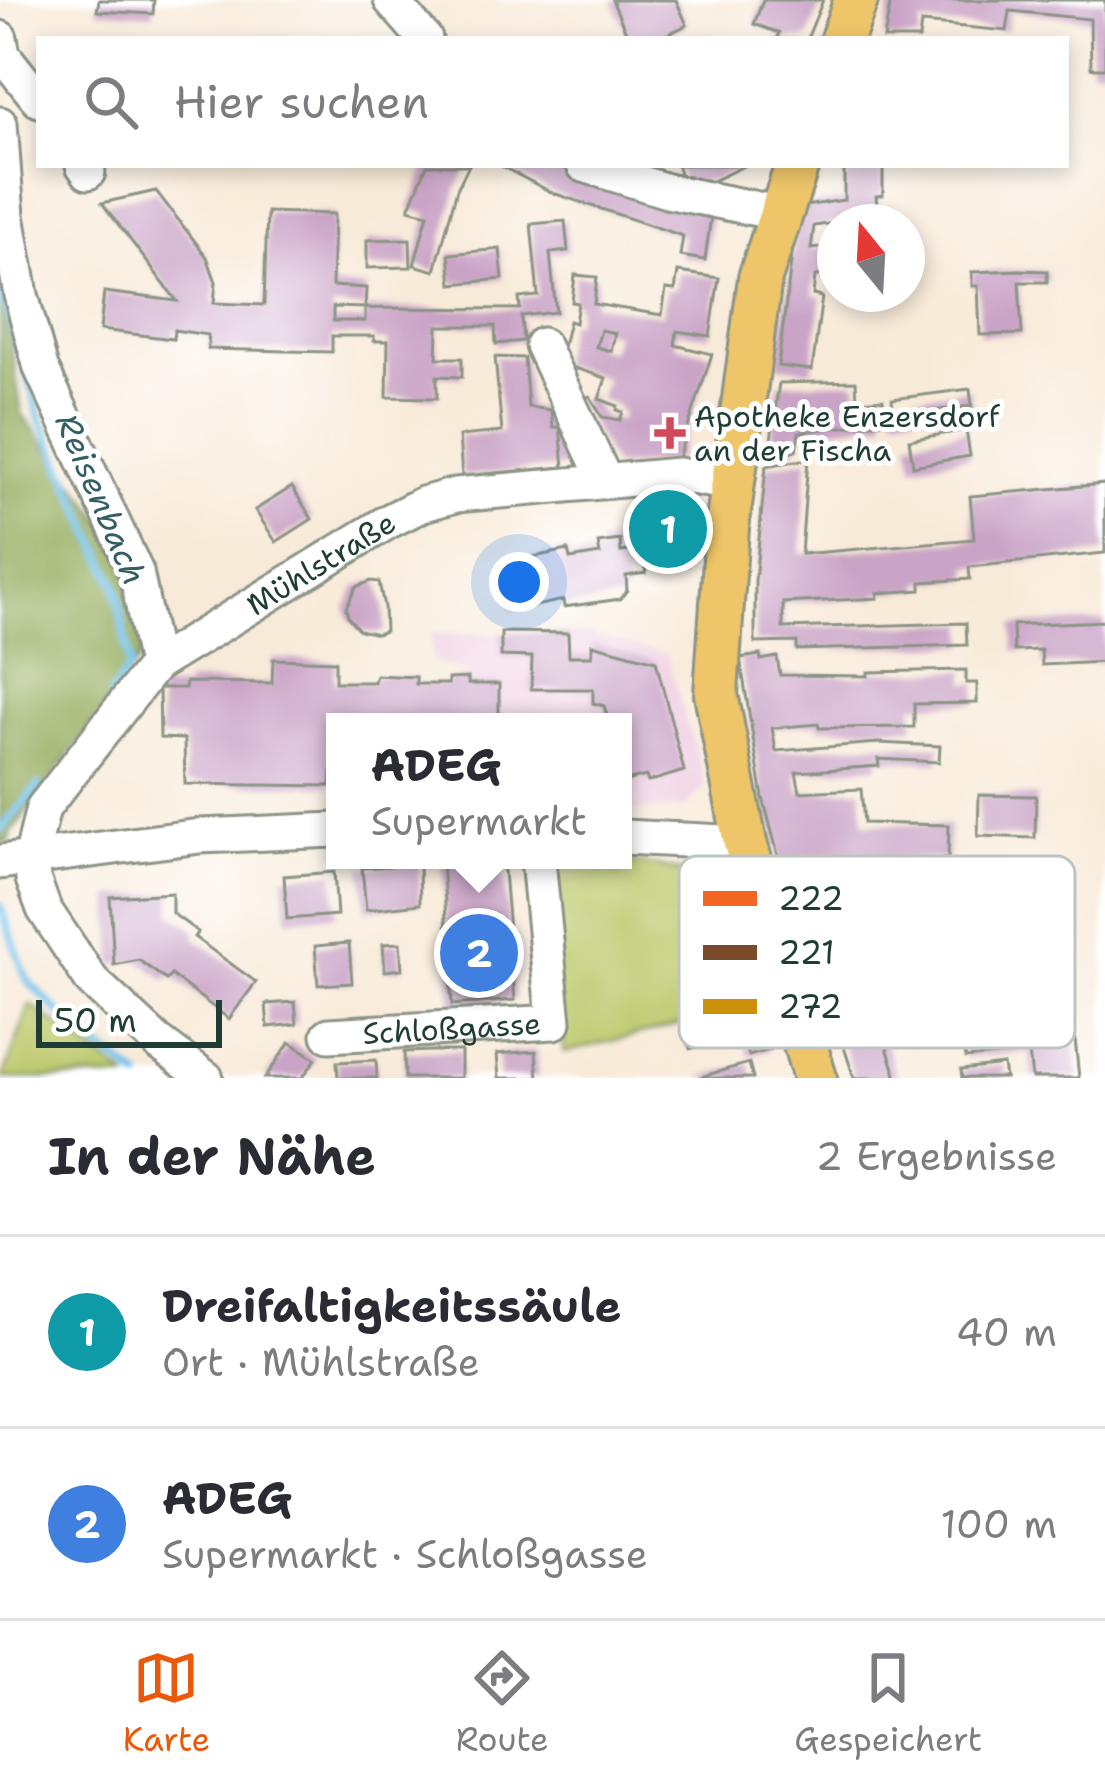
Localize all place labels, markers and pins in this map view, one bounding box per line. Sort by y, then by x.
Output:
place label: Apotheke Enzersdorf an der Fischa [694,396,1001,471]
marker: Apotheke Enzersdorf an der Fischa [657,420,683,446]
pin: 1 [629,484,707,574]
pin: 2 [440,908,518,998]

